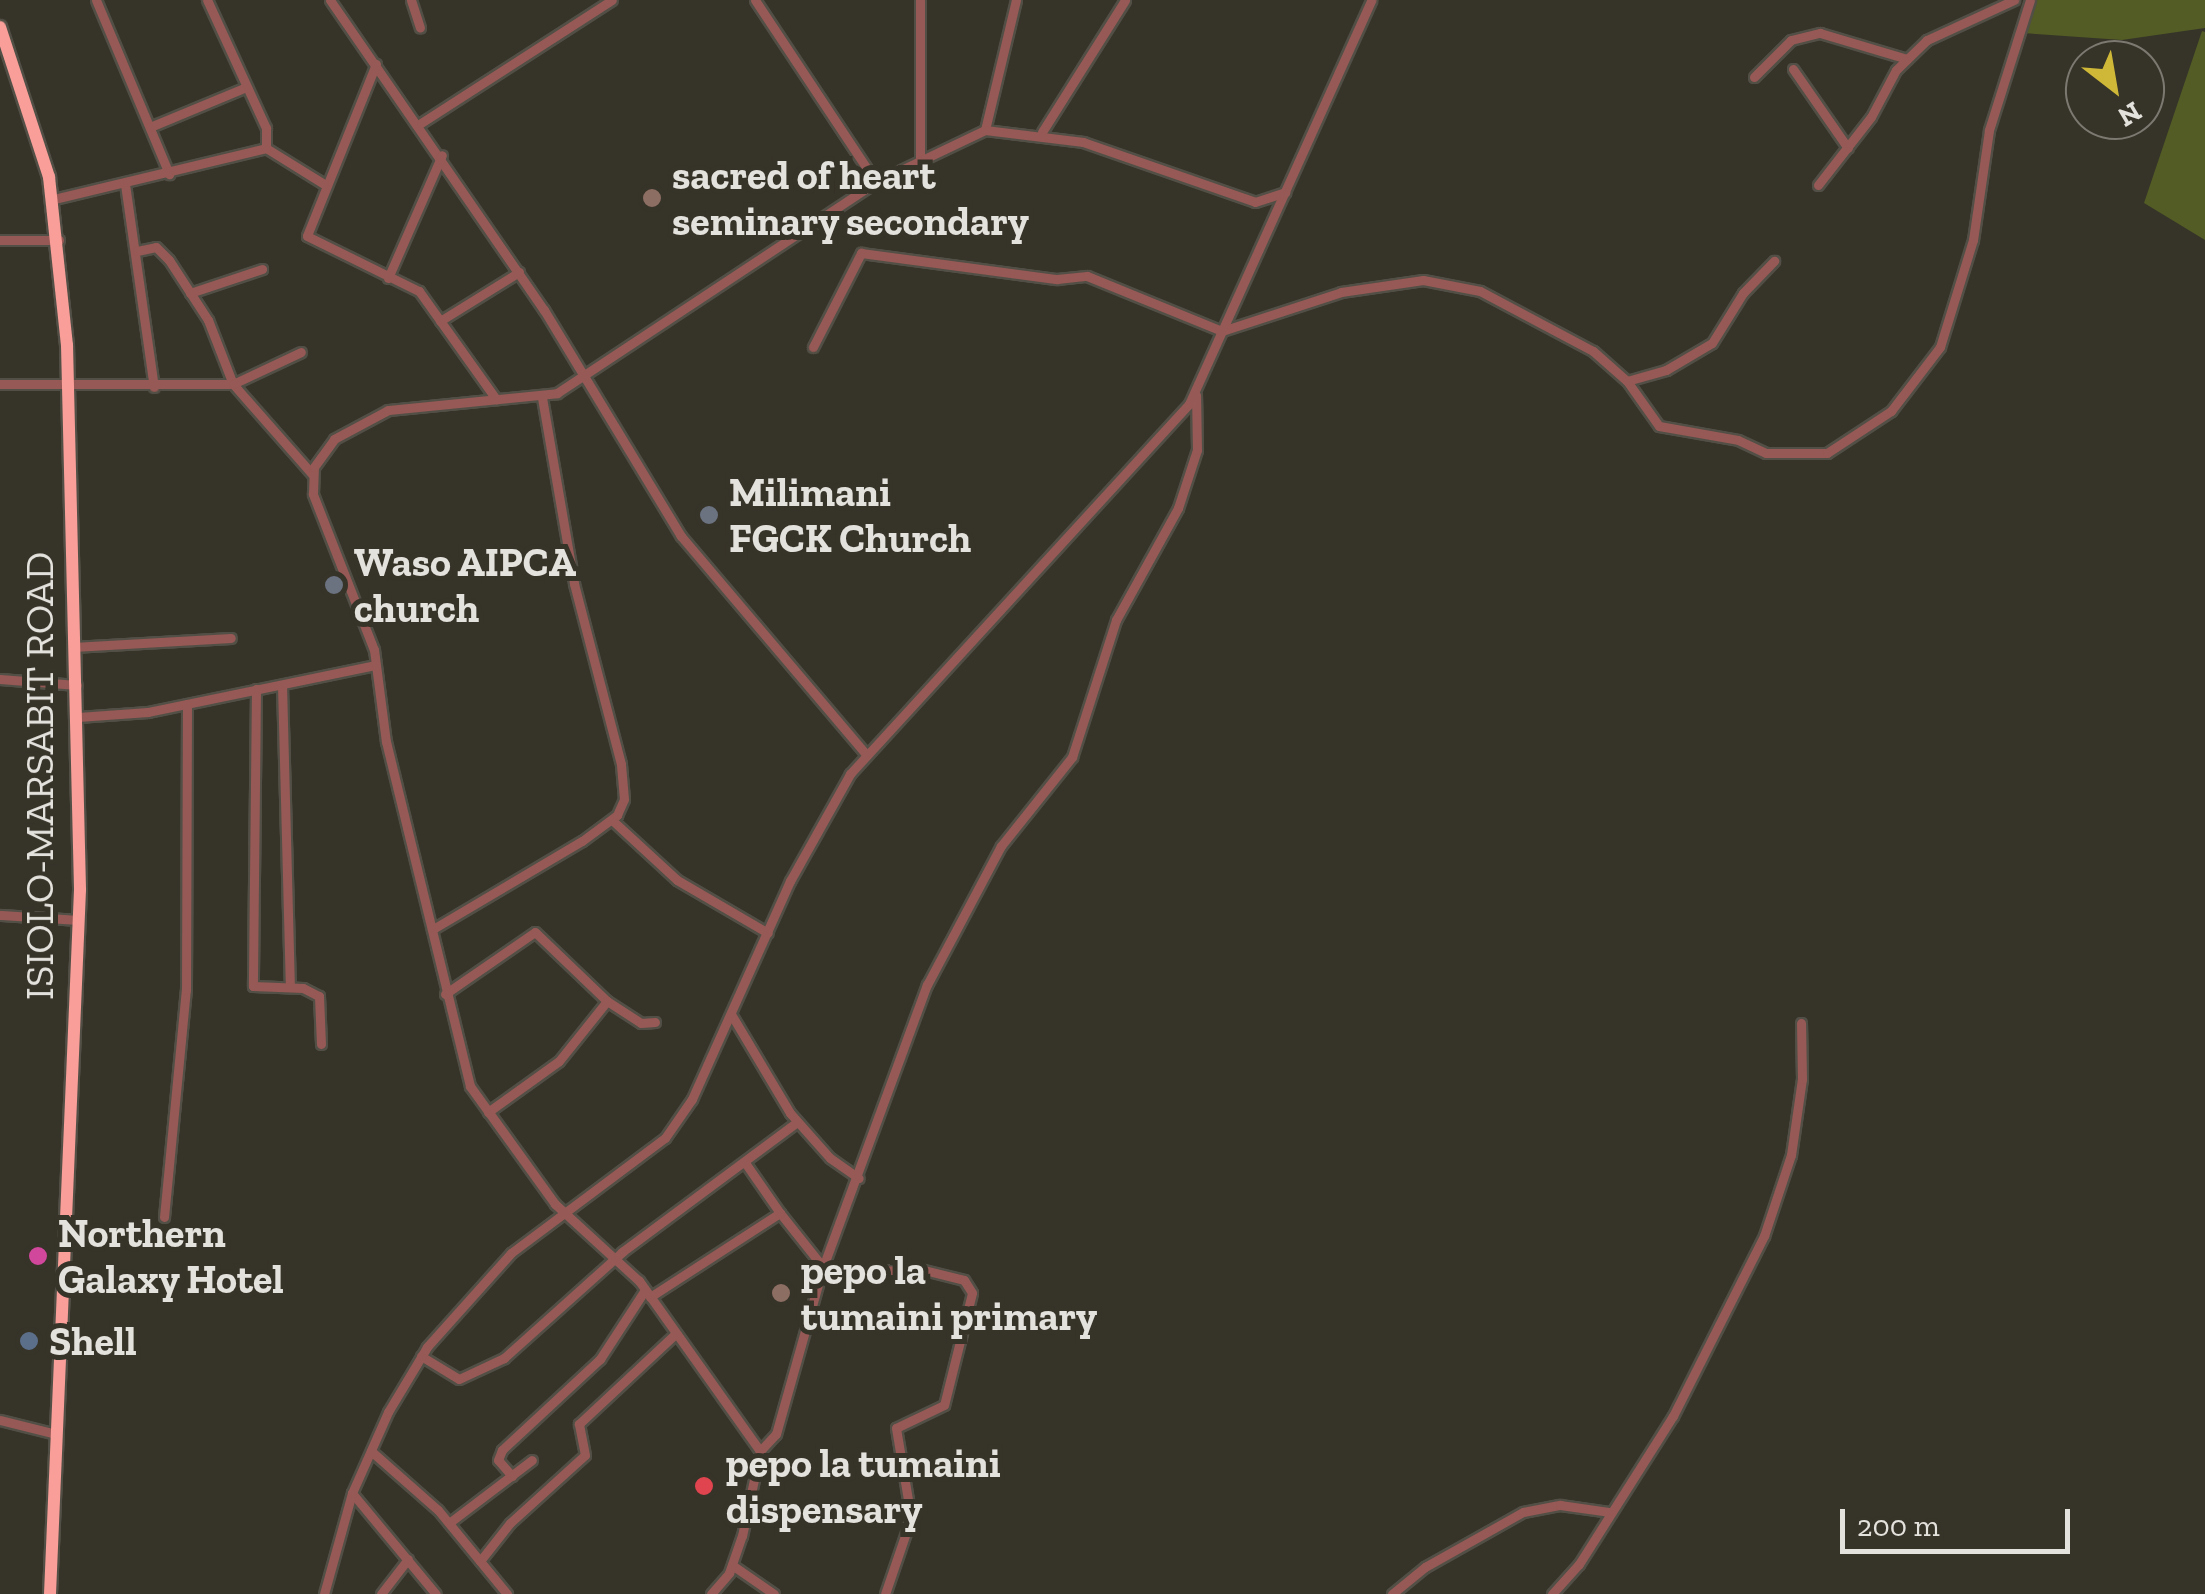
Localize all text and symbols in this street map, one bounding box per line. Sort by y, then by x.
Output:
north arrow [2065,40,2165,140]
text: N [2112,95,2147,134]
place label: sacred of heart seminary secondary [672,151,1030,245]
marker: sacred of heart seminary secondary [641,187,663,209]
place label: Milimani FGCK Church [729,468,971,562]
marker: Milimani FGCK Church [698,504,720,526]
place label: Waso AIPCA church [354,538,577,632]
street label: ISIOLO-MARSABIT ROAD [15,552,63,1000]
marker: Waso AIPCA church [323,574,345,596]
place label: Northern Galaxy Hotel [58,1209,285,1303]
marker: Northern Galaxy Hotel [27,1245,49,1267]
place label: pepo la tumaini primary [801,1246,1097,1340]
marker: pepo la tumaini primary [770,1282,792,1304]
place label: Shell [49,1317,137,1365]
marker: Shell [18,1330,40,1352]
place label: pepo la tumaini dispensary [726,1439,1001,1533]
marker: pepo la tumaini dispensary [691,1473,717,1499]
scale bar [1845,1489,2075,1551]
text: 200 m [1857,1508,1940,1544]

